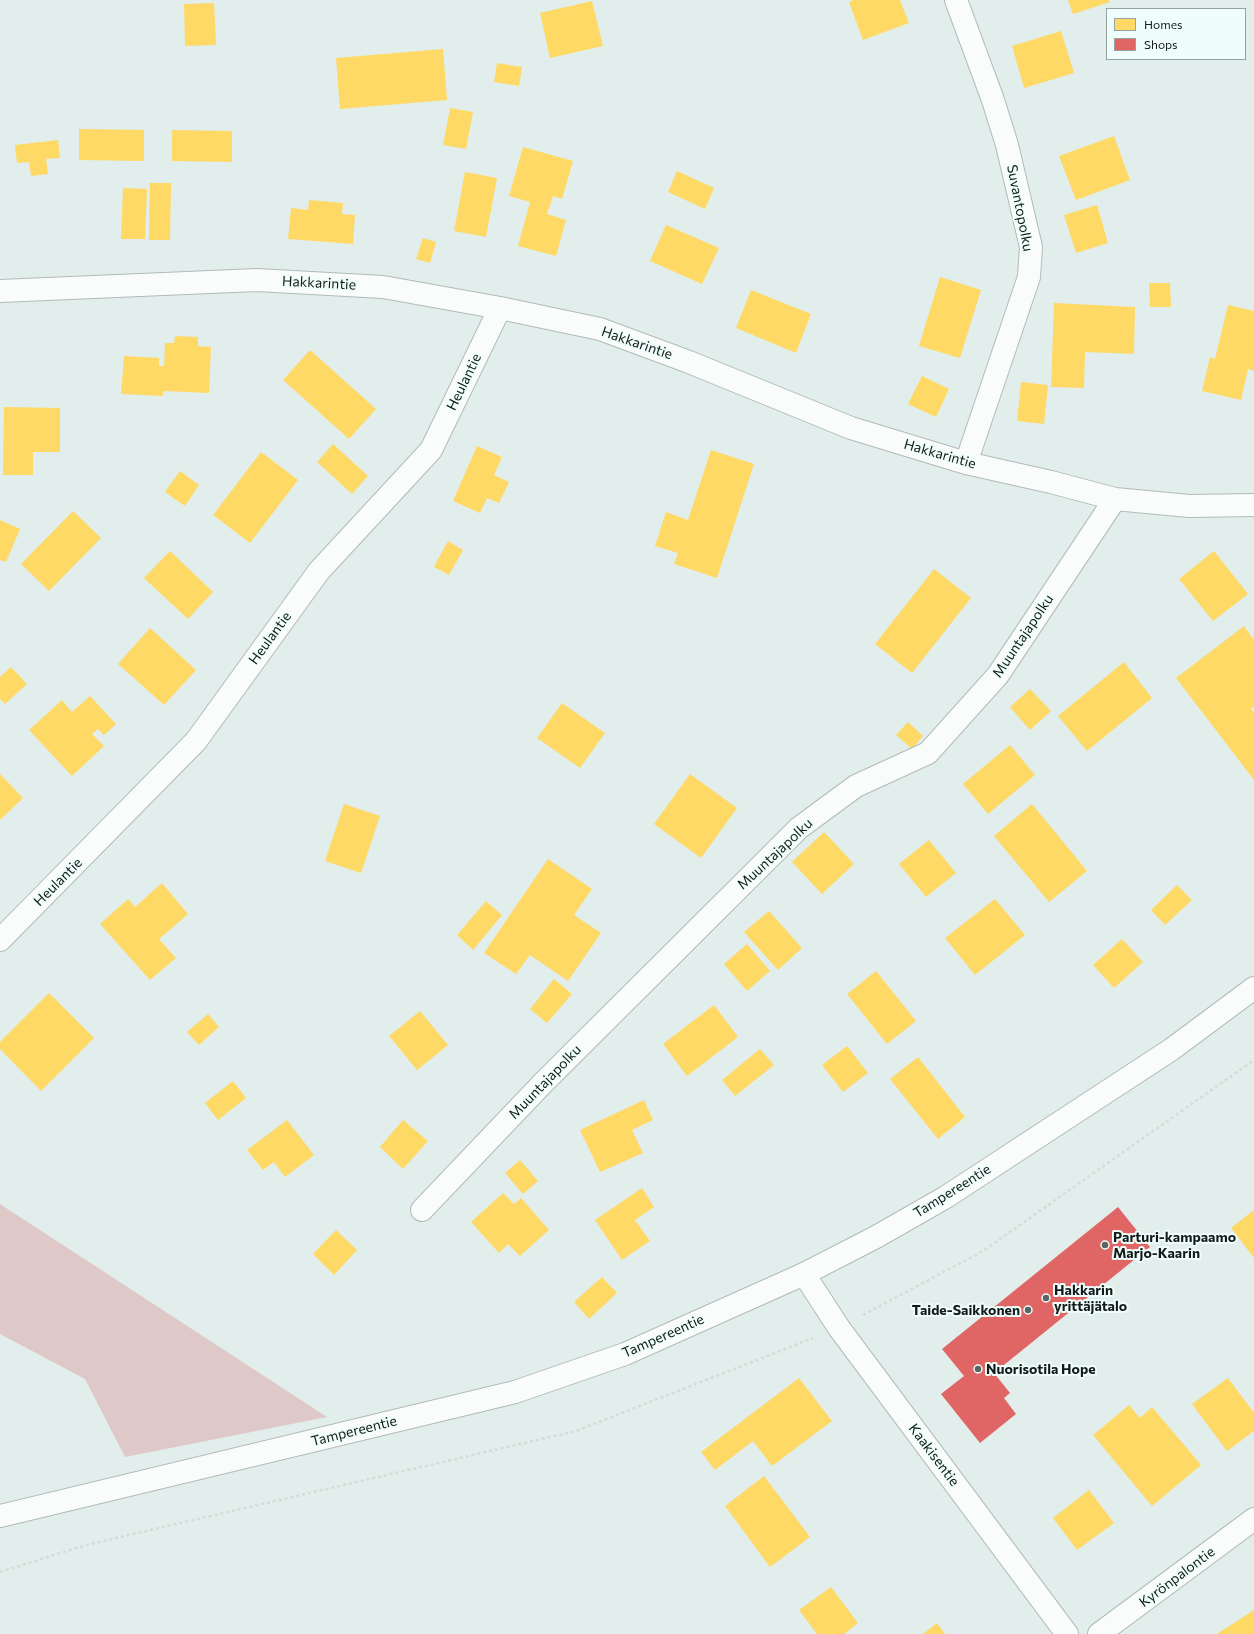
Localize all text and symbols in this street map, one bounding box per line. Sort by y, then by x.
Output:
legend [1106,8,1246,60]
text: Homes [1144,17,1182,31]
text: Shops [1144,37,1178,51]
street label: Suvantopolku [1003,163,1037,253]
street label: Hakkarintie [281,273,357,293]
street label: Hakkarintie [599,323,675,363]
street label: Heulantie [443,351,485,413]
street label: Hakkarintie [902,436,978,472]
street label: Muuntajapolku [989,591,1057,681]
street label: Heulantie [245,608,295,668]
street label: Muuntajapolku [734,815,816,893]
street label: Heulantie [30,854,86,910]
street label: Muuntajapolku [505,1041,585,1123]
street label: Tampereentie [910,1161,994,1221]
place label: Parturi-kampaamo Marjo-Kaarin [1113,1229,1236,1262]
marker: Parturi-kampaamo Marjo-Kaarin [1100,1240,1110,1250]
place label: Hakkarin yrittäjätalo [1054,1282,1127,1314]
marker: Hakkarin yrittäjätalo [1041,1293,1051,1303]
place label: Taide-Saikkonen [912,1302,1020,1318]
marker: Taide-Saikkonen [1023,1305,1033,1315]
street label: Tampereentie [619,1310,707,1362]
place label: Nuorisotila Hope [986,1361,1096,1377]
marker: Nuorisotila Hope [973,1364,983,1374]
street label: Tampereentie [309,1412,399,1450]
street label: Kaakisentie [905,1421,963,1489]
street label: Kyrönpalontie [1136,1543,1218,1611]

